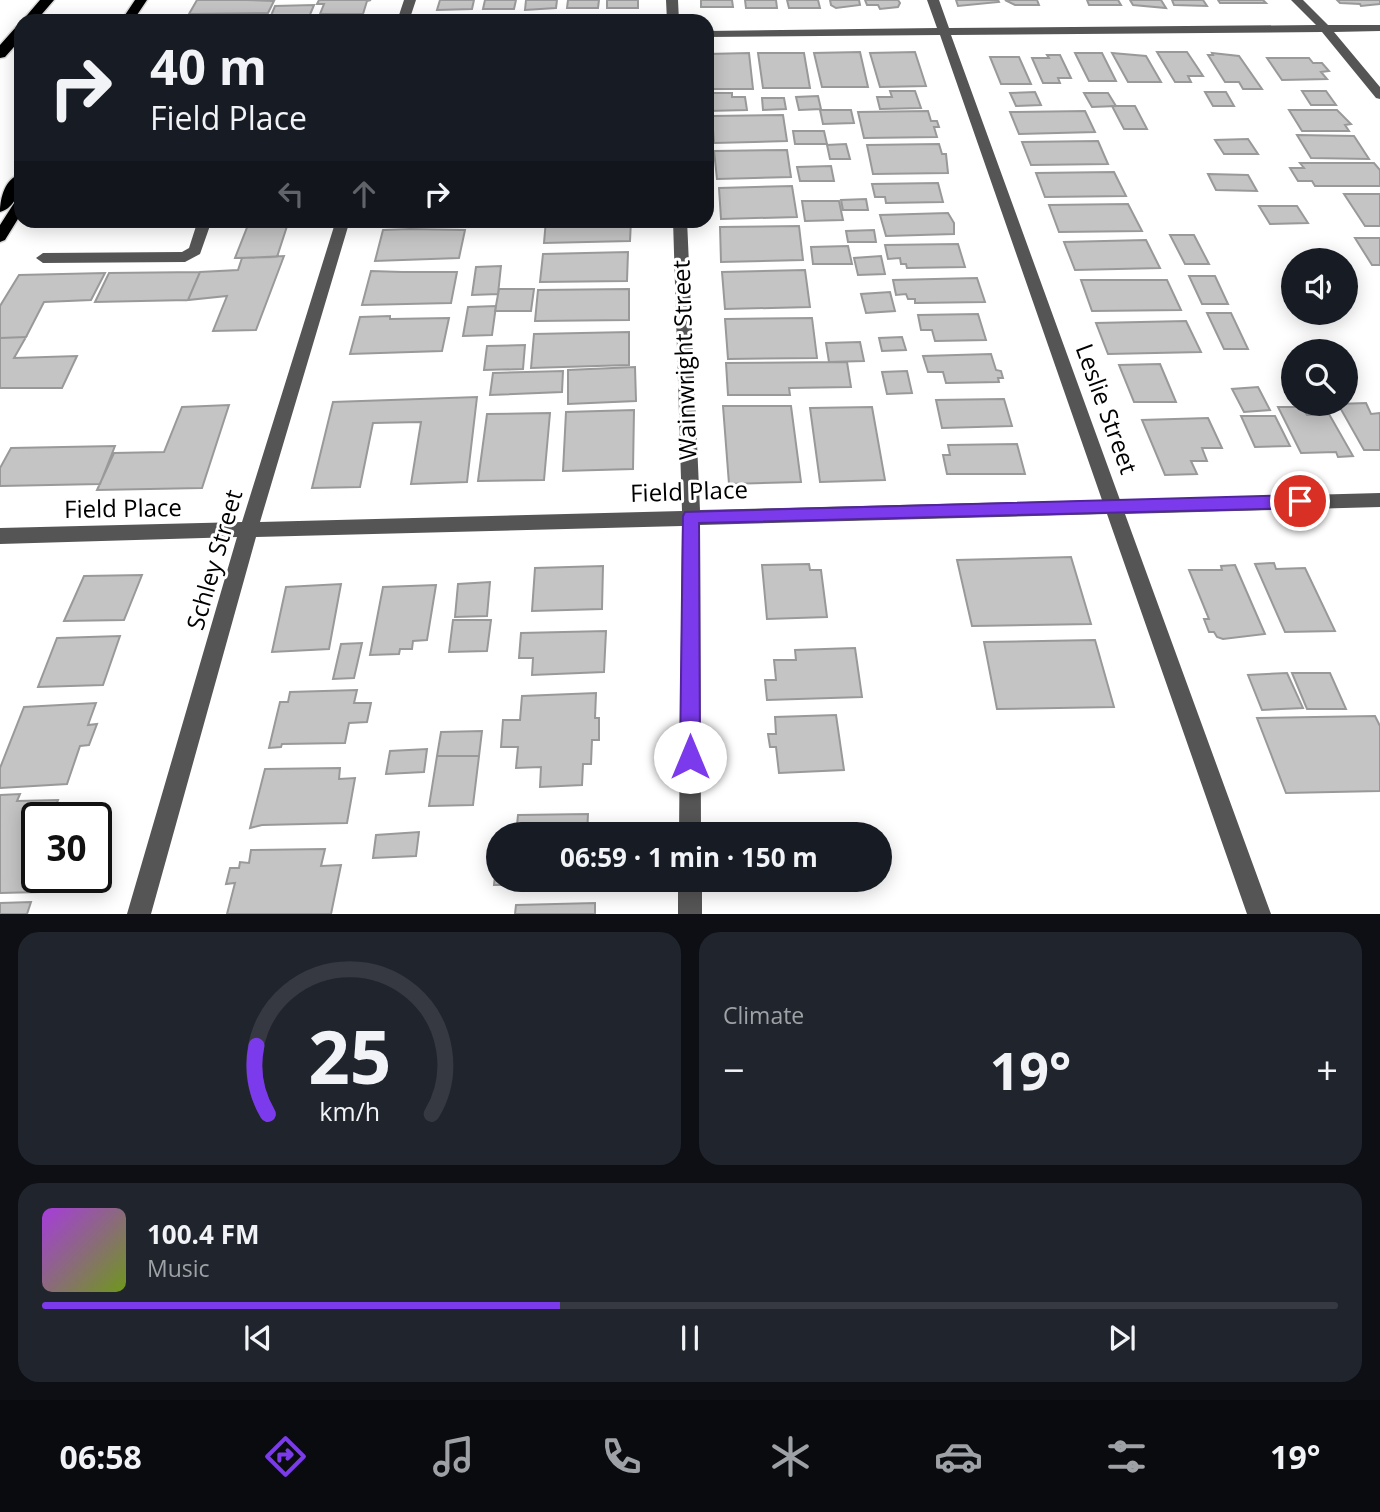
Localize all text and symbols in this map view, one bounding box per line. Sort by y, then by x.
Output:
text: 40 m [150,33,267,99]
icon: right [35,42,126,133]
text: Field Place [150,96,307,139]
icon: left [272,175,310,213]
icon: ahead [345,175,383,213]
icon: right [418,175,456,213]
map controls [1281,248,1358,416]
button: sound [1281,248,1358,325]
street label: Wainwright Street [664,259,703,461]
street label: Leslie Street [1069,339,1146,478]
button: search [1281,339,1358,416]
pin [1270,471,1330,531]
street label: Field Place [630,472,748,509]
icon: arrive [1281,482,1319,520]
street label: Schley Street [178,486,249,633]
street label: Field Place [64,490,182,525]
position arrow [653,720,727,794]
speed limit sign: 30 [21,802,112,893]
text: 06:59 · 1 min · 150 m [560,839,818,875]
text: Climate [723,999,804,1031]
text: 25 [308,1007,391,1106]
text: 19° [990,1034,1071,1105]
text: − [723,1043,745,1095]
text: + [1316,1043,1338,1095]
text: km/h [319,1094,380,1128]
text: 100.4 FM [147,1216,259,1252]
text: Music [147,1252,210,1284]
icon: previous [239,1319,277,1357]
icon: pause [671,1319,709,1357]
icon: next [1103,1319,1141,1357]
icon: directions [261,1432,310,1481]
icon: music [429,1432,478,1481]
icon: phone [597,1432,646,1481]
icon: climate [766,1432,815,1481]
icon: car [934,1432,983,1481]
icon: filters [1102,1432,1151,1481]
text: 06:58 [60,1435,142,1478]
text: 19° [1270,1435,1320,1478]

